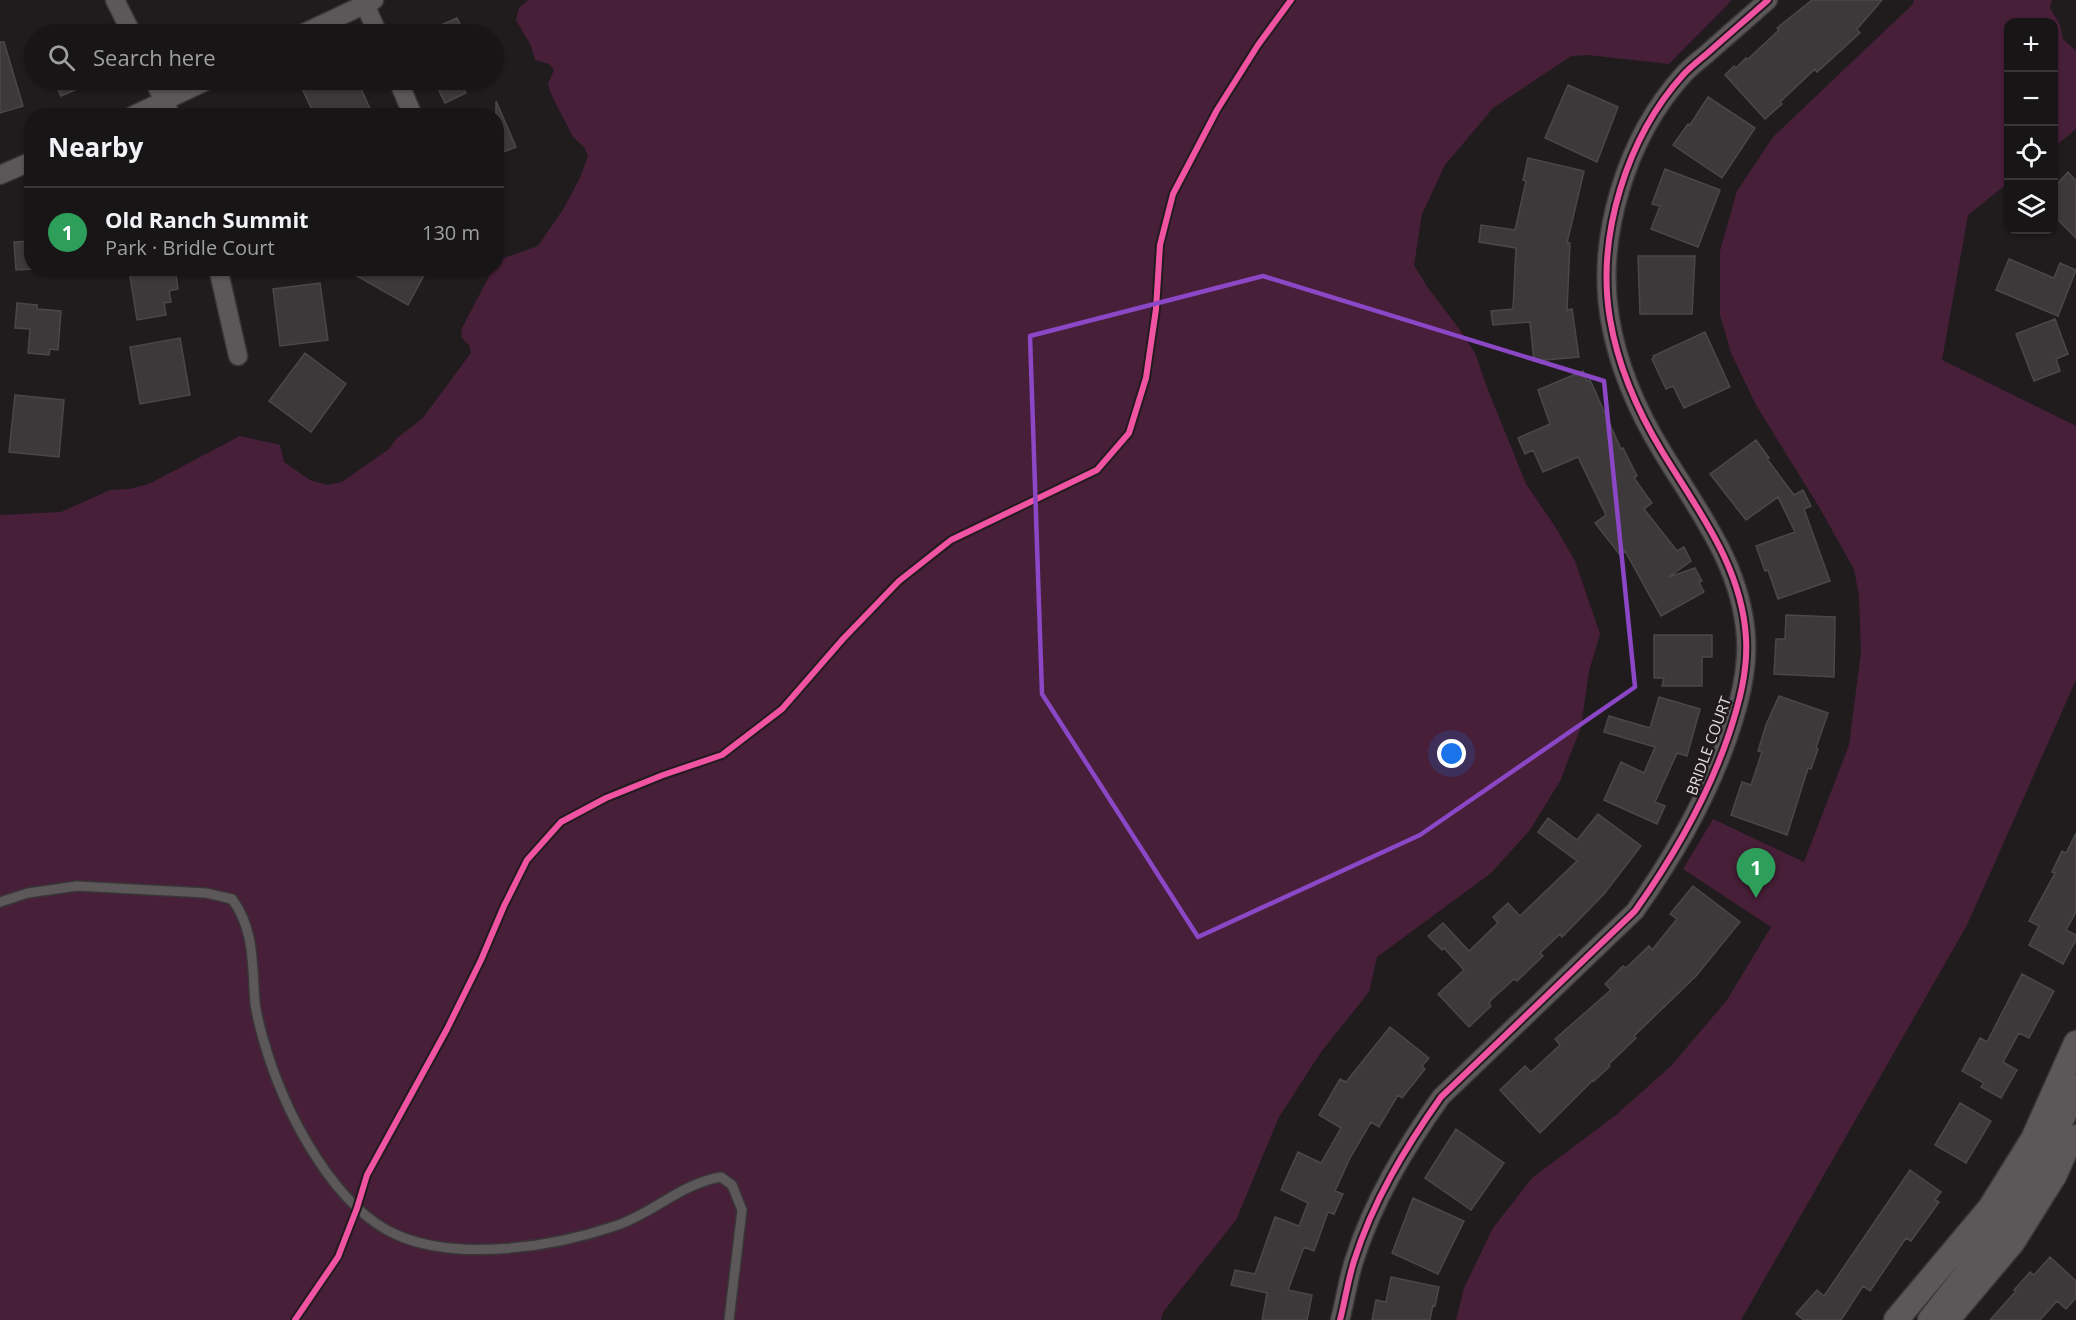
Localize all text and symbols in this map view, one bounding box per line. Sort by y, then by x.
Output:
map controls [2004,18,2058,234]
button: + [2004,18,2058,72]
search box [24,24,504,90]
icon: search [45,41,78,74]
text: Search here [93,42,216,72]
button: − [2004,72,2058,126]
button: locate [2004,126,2058,180]
text: Nearby [48,129,143,165]
button: layers [2004,180,2058,234]
text: Old Ranch Summit [105,204,309,234]
text: 1 [62,219,73,246]
text: 130 m [422,219,480,246]
text: Park · Bridle Court [105,234,275,261]
street label: BRIDLE COURT [1681,693,1735,798]
your location [1437,739,1466,768]
pin: 1 [1736,848,1776,898]

